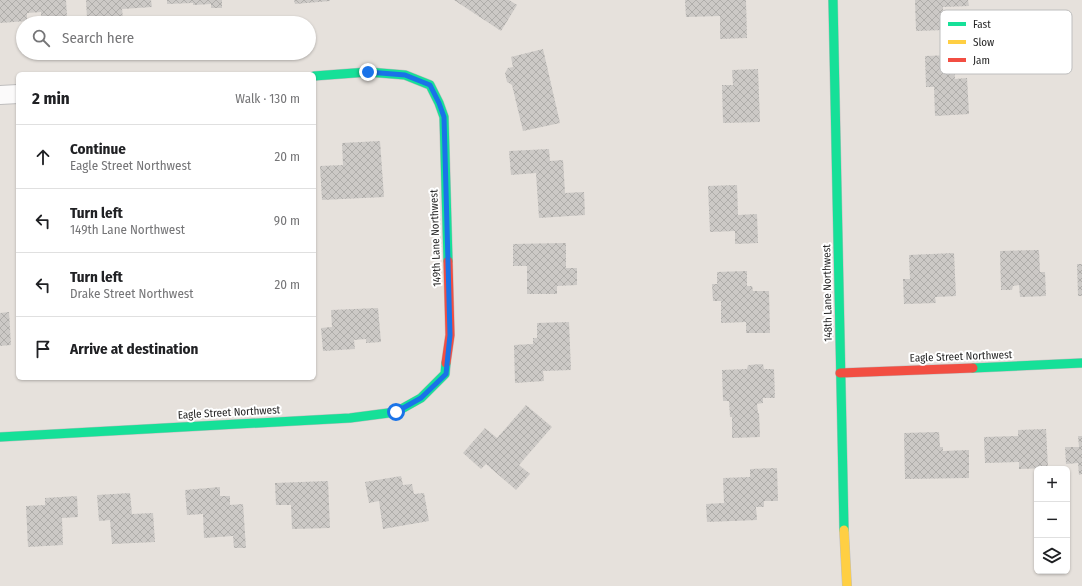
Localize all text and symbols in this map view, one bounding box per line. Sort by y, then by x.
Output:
legend [940,10,1072,74]
search box [16,16,316,60]
text: Fast [973,18,991,31]
icon: search [30,27,52,49]
text: Search here [62,29,134,47]
text: Slow [973,36,994,49]
text: Jam [973,54,990,67]
route end [359,63,377,81]
text: 2 min [32,88,70,109]
text: Walk · 130 m [235,91,300,106]
text: Continue [70,140,126,158]
icon: ahead [32,146,54,168]
text: 20 m [274,149,300,164]
text: Eagle Street Northwest [70,158,191,173]
street label: 149th Lane Northwest [427,189,444,287]
text: Turn left [70,204,123,222]
icon: left [32,210,54,232]
text: 90 m [274,213,300,228]
text: 149th Lane Northwest [70,222,185,237]
street label: 148th Lane Northwest [820,244,835,342]
text: Turn left [70,268,123,286]
icon: left [32,274,54,296]
text: 20 m [274,277,300,292]
text: Drake Street Northwest [70,286,194,301]
icon: arrive [32,338,54,360]
text: Arrive at destination [70,340,198,358]
street label: Eagle Street Northwest [910,348,1013,365]
street label: Eagle Street Northwest [177,403,281,422]
route start [387,403,405,421]
map controls [1034,466,1070,574]
button: + [1034,466,1070,502]
button: − [1034,502,1070,538]
button: layers [1034,538,1070,574]

